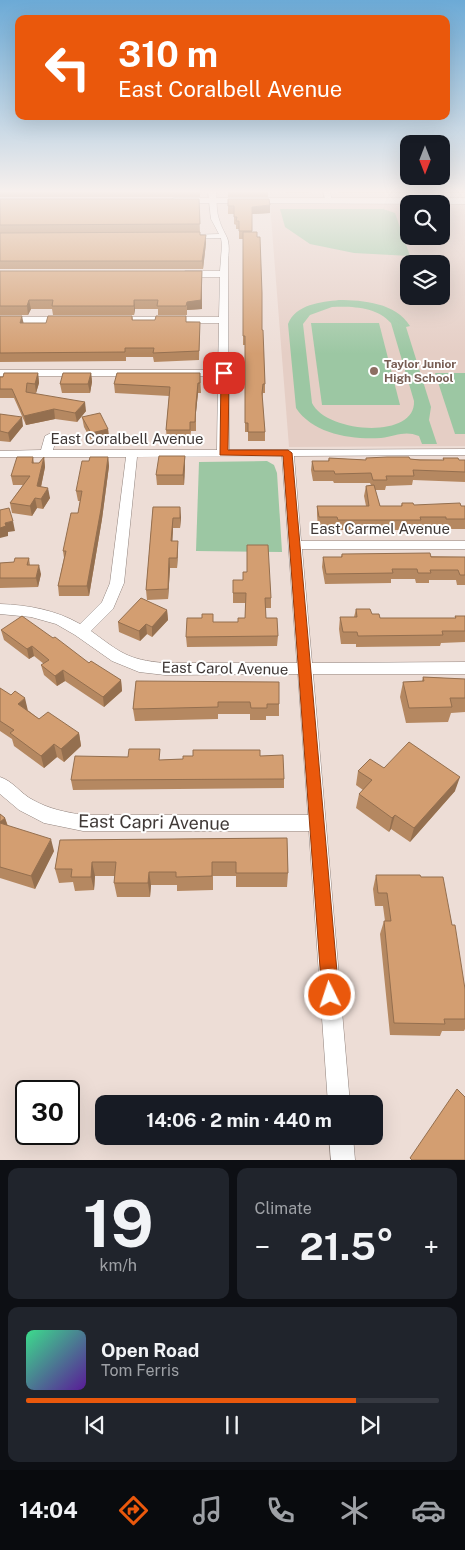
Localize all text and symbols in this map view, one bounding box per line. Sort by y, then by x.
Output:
text: 310 m [118,34,218,75]
icon: left [35,35,100,100]
text: East Coralbell Avenue [118,76,342,102]
north arrow [400,135,450,185]
map controls [400,135,450,305]
button: search [400,195,450,245]
button: layers [400,255,450,305]
pin [203,352,245,394]
place label: Taylor Junior High School [384,357,456,385]
icon: arrive [210,359,238,387]
marker: Taylor Junior High School [368,365,380,377]
street label: East Coralbell Avenue [51,430,203,447]
street label: East Carmel Avenue [310,520,450,537]
street label: East Carol Avenue [161,658,289,678]
street label: East Capri Avenue [78,810,230,834]
position arrow [303,968,355,1020]
speed limit sign: 30 [15,1080,80,1145]
text: 14:06 · 2 min · 440 m [146,1109,332,1131]
text: 19 [83,1185,154,1262]
text: Climate [255,1199,312,1218]
text: 21.5° [300,1224,394,1269]
text: − [255,1230,270,1263]
text: + [423,1230,439,1263]
text: km/h [99,1256,137,1275]
text: Open Road [101,1339,199,1361]
text: Tom Ferris [101,1361,179,1380]
icon: previous [81,1411,109,1439]
icon: pause [218,1411,246,1439]
icon: next [356,1411,384,1439]
icon: directions [116,1493,151,1528]
icon: music [190,1493,225,1528]
icon: phone [263,1493,298,1528]
icon: climate [337,1493,372,1528]
icon: car [411,1493,446,1528]
text: 14:04 [19,1497,78,1523]

